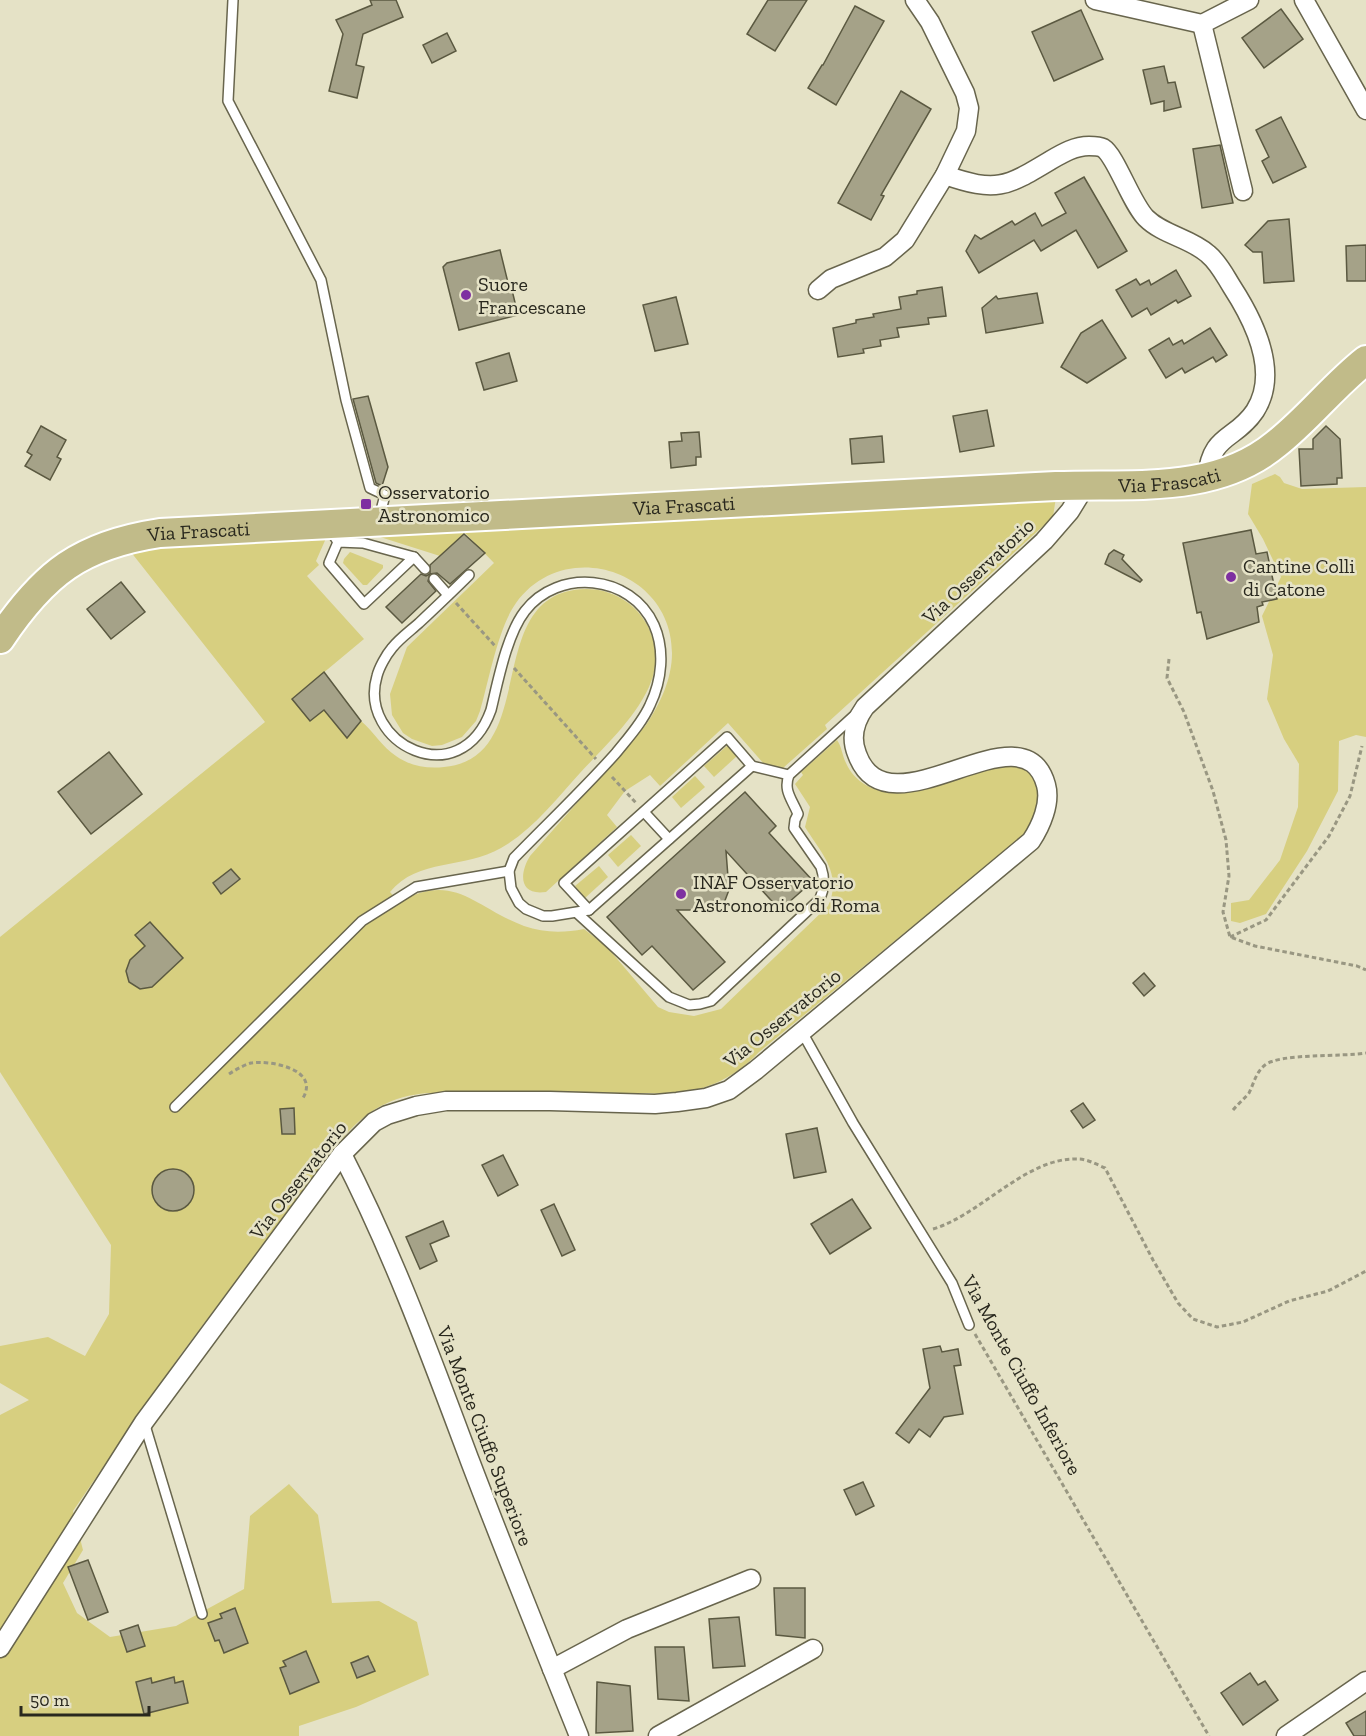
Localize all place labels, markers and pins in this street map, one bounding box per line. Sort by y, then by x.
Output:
place label: Suore Francescane [478,272,586,319]
marker: Suore Francescane [459,288,473,302]
place label: Osservatorio Astronomico [378,480,490,527]
marker: Osservatorio Astronomico [359,497,373,511]
place label: Cantine Colli di Catone [1243,554,1355,601]
marker: Cantine Colli di Catone [1224,570,1238,584]
place label: INAF Osservatorio Astronomico di Roma [693,870,880,917]
marker: INAF Osservatorio Astronomico di Roma [674,887,688,901]

